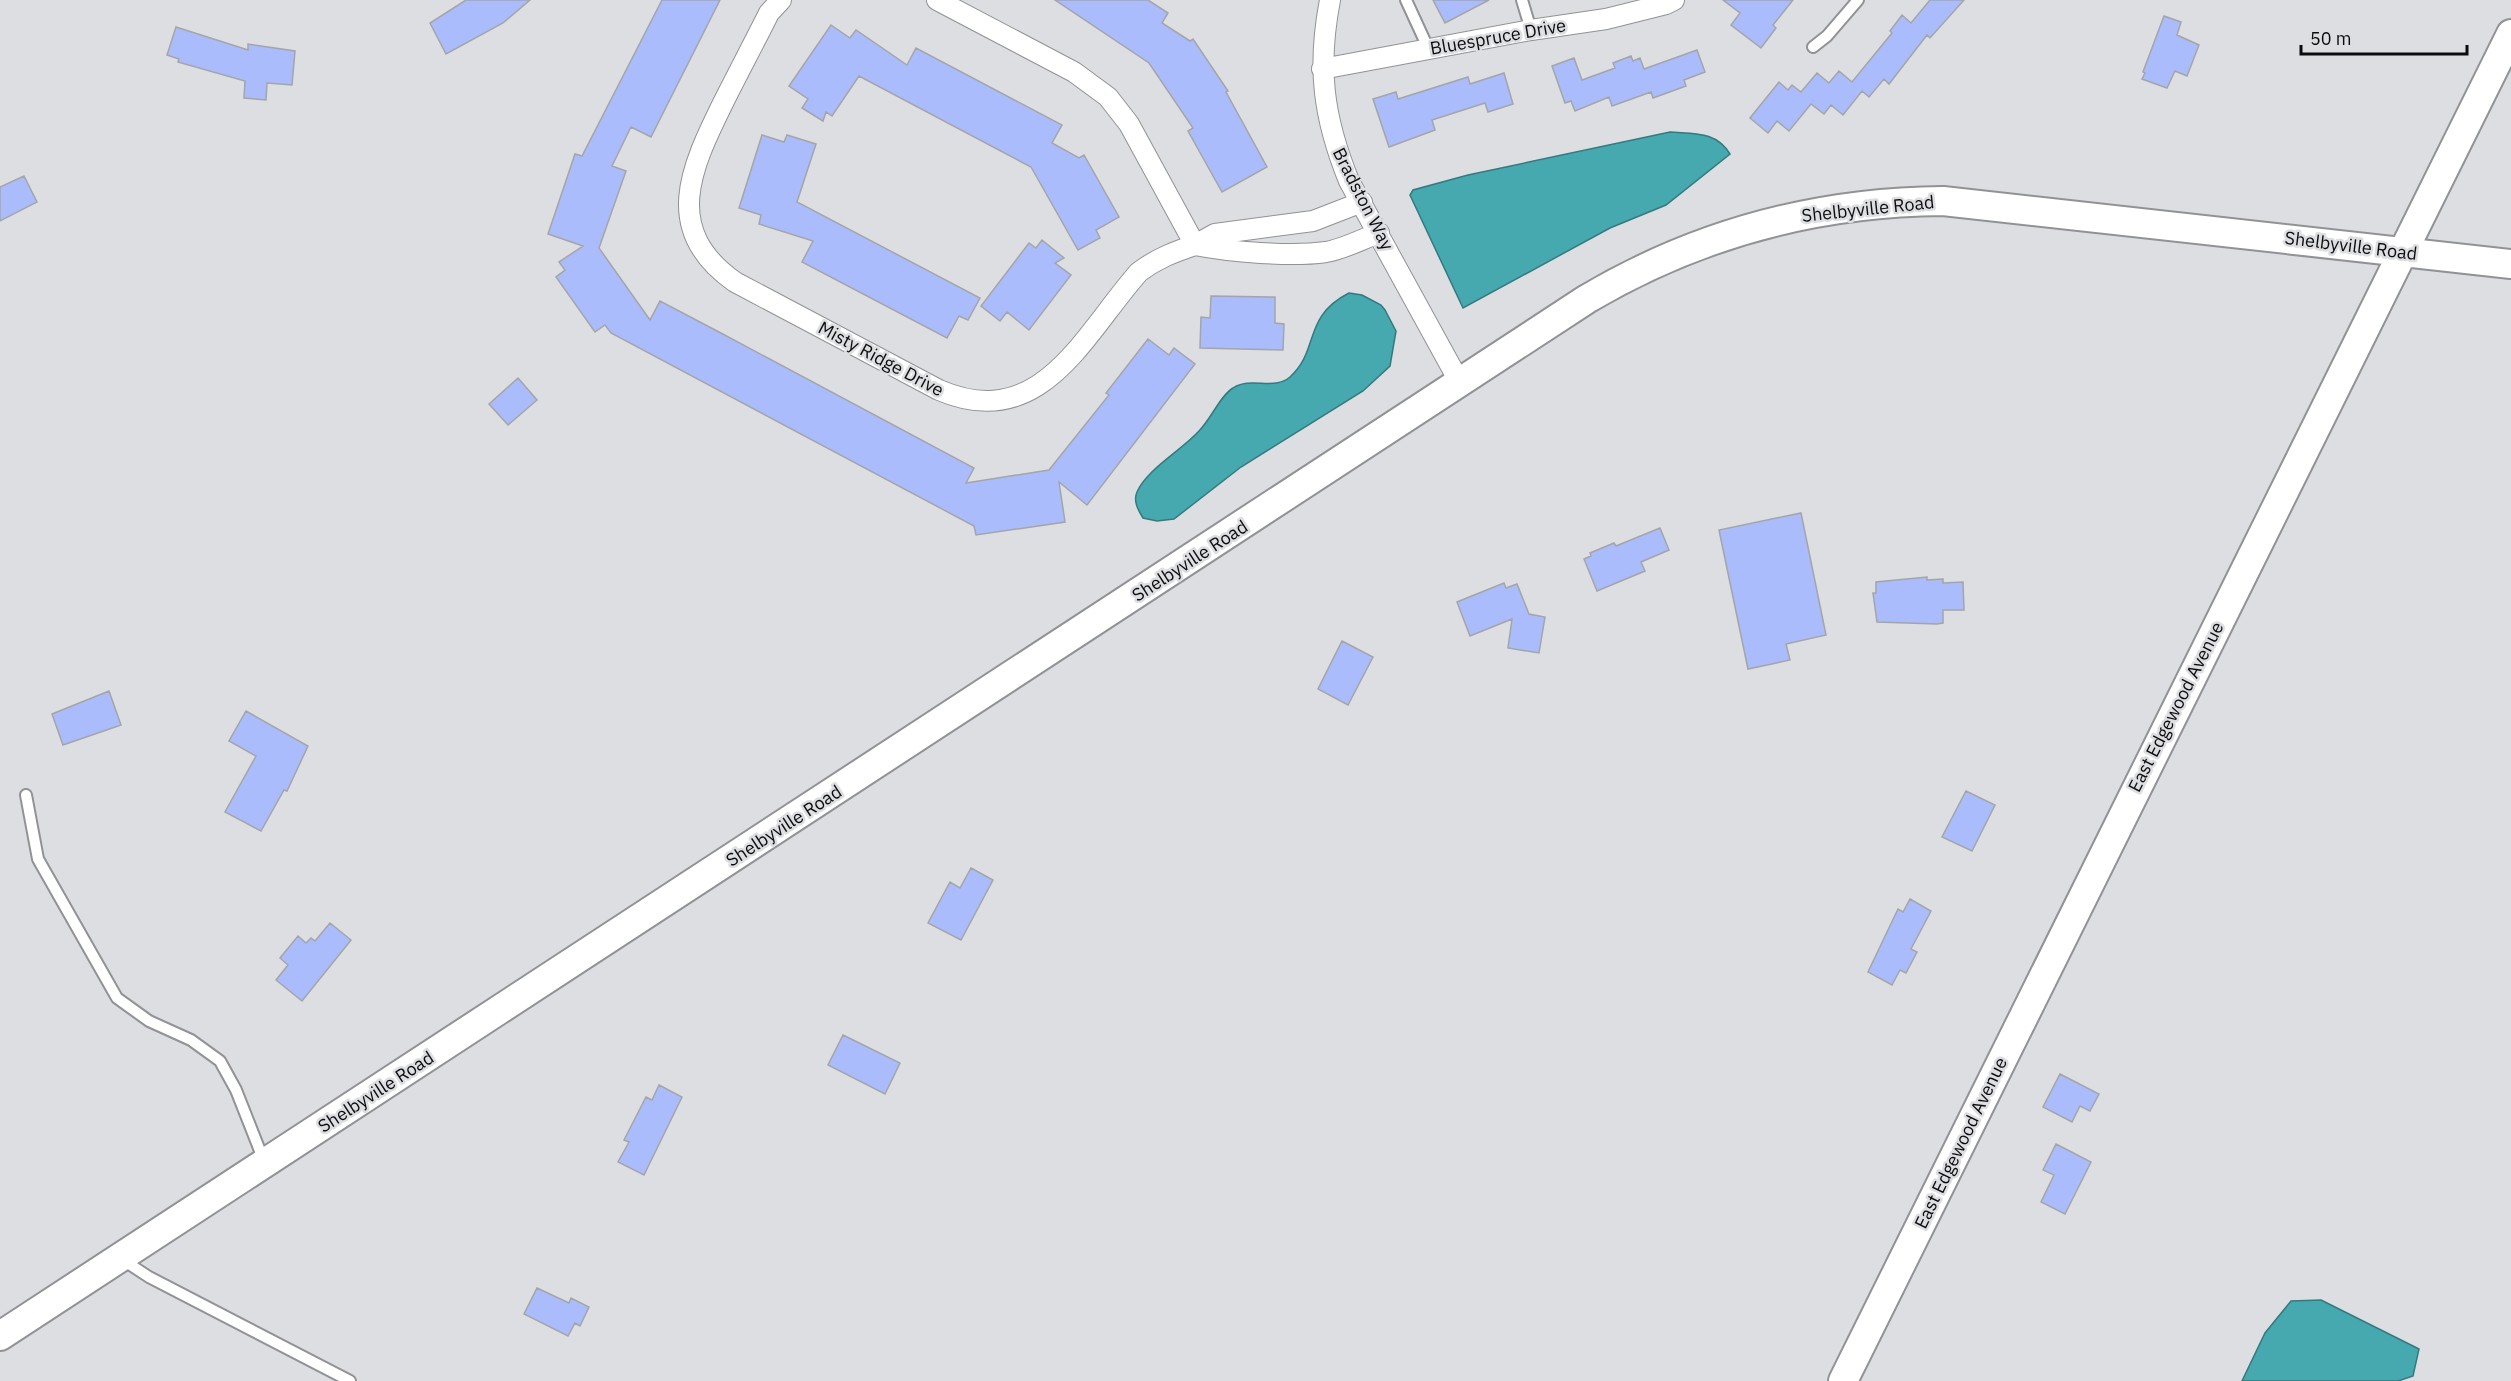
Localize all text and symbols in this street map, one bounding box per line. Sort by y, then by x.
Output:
street label: Bluespruce Drive [1428,13,1568,60]
scale bar [2301,18,2468,56]
text: 50 m [2310,27,2352,50]
street label: Bradston Way [1328,144,1399,254]
street label: Shelbyville Road [1800,190,1935,227]
street label: Shelbyville Road [2283,226,2419,265]
street label: Misty Ridge Drive [814,316,948,401]
street label: Shelbyville Road [1128,515,1252,607]
street label: East Edgewood Avenue [2123,618,2229,796]
street label: Shelbyville Road [722,780,846,872]
street label: Shelbyville Road [314,1046,438,1138]
street label: East Edgewood Avenue [1909,1053,2012,1232]

